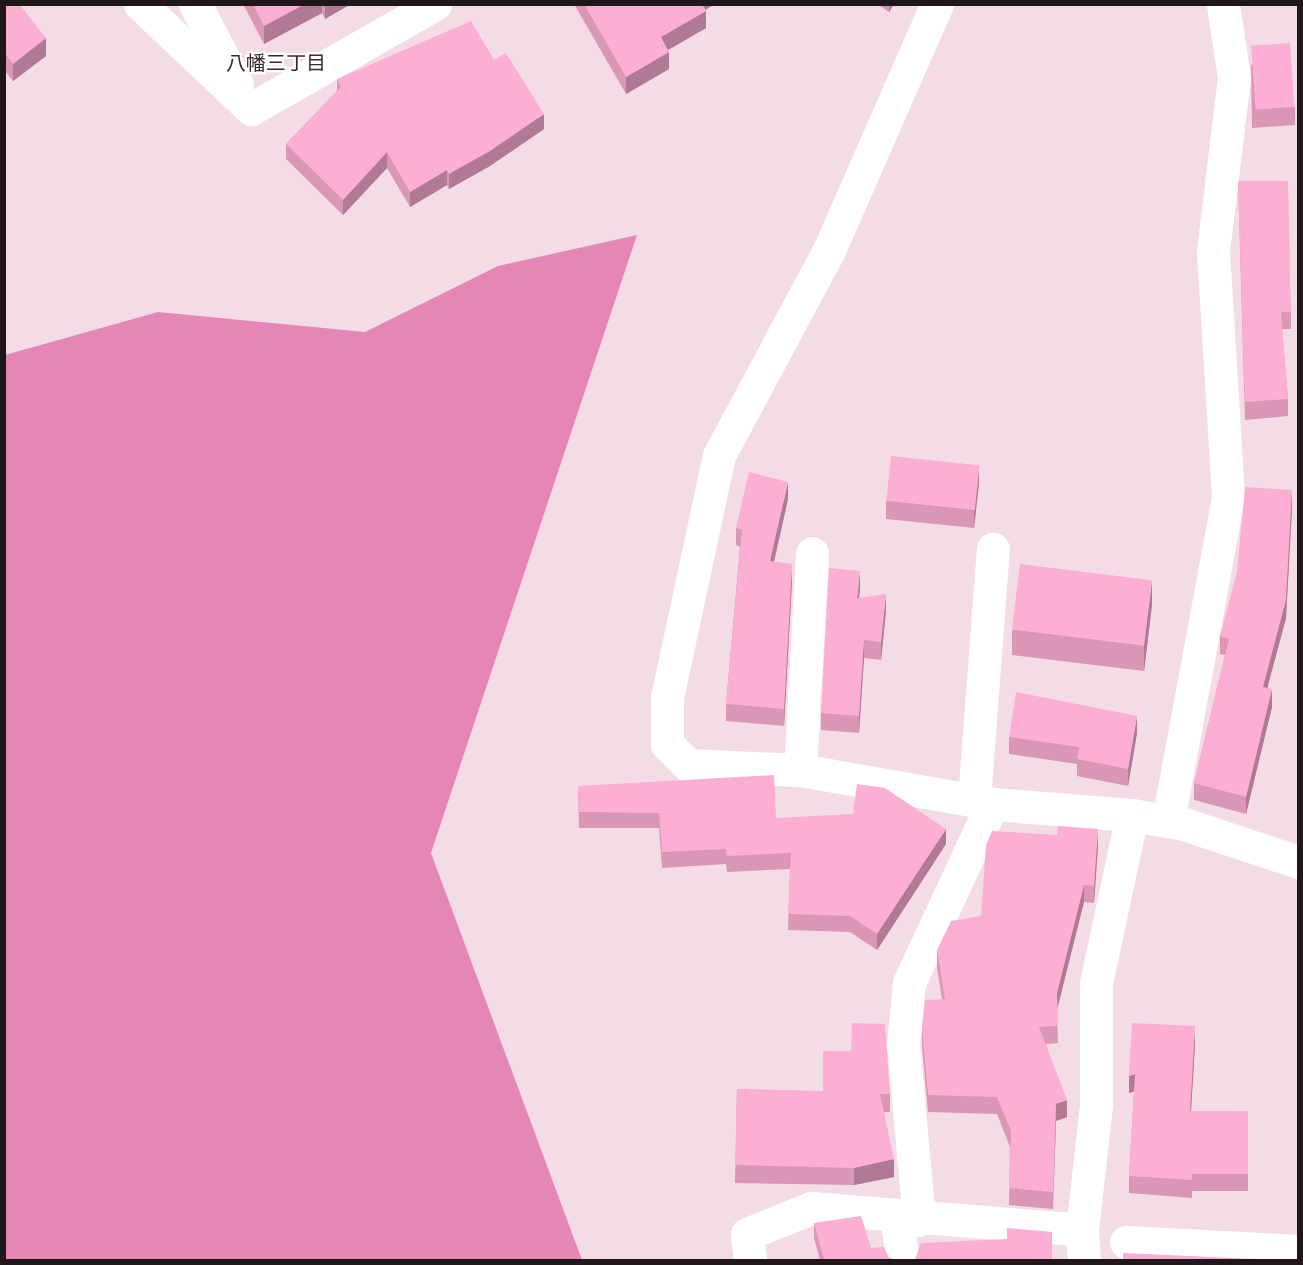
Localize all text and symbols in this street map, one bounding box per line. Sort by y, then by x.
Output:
district label: 八幡三丁目 [226,50,326,74]

